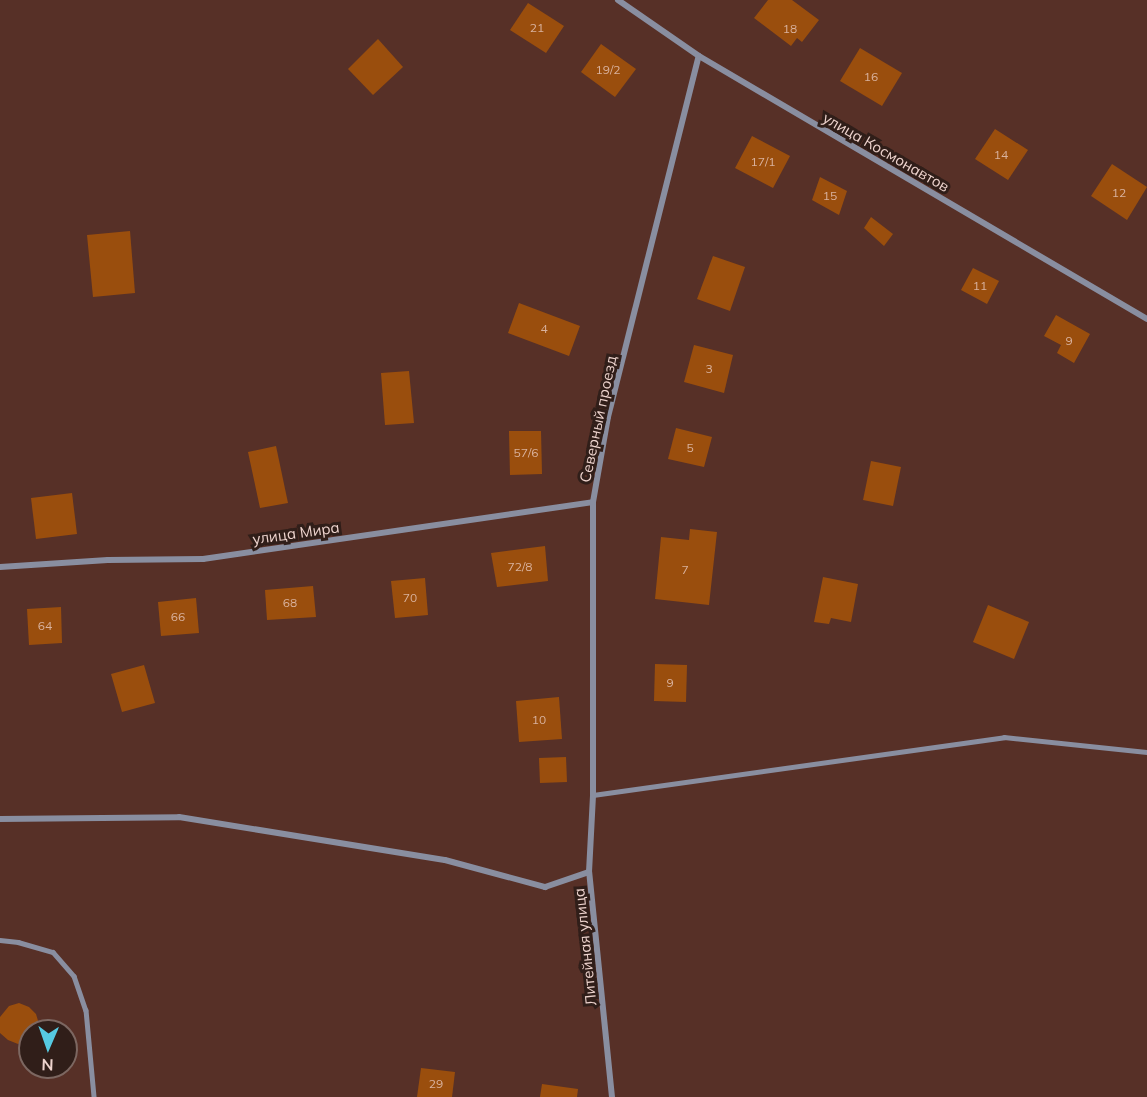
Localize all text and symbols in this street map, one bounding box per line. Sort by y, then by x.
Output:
house number: 21 [530,21,544,35]
house number: 18 [783,22,797,36]
house number: 19/2 [595,63,621,77]
house number: 16 [864,70,878,84]
street label: улица Космонавтов [820,108,952,196]
house number: 14 [994,148,1008,162]
house number: 17/1 [750,155,776,169]
house number: 12 [1112,186,1126,200]
house number: 15 [823,189,837,203]
house number: 11 [973,279,987,293]
house number: 4 [540,322,548,336]
house number: 9 [1065,334,1073,348]
street label: Северный проезд [576,354,620,484]
house number: 3 [705,362,713,376]
house number: 5 [686,441,694,455]
house number: 57/6 [513,446,539,460]
street label: улица Мира [251,518,341,548]
house number: 72/8 [507,560,533,574]
house number: 7 [681,563,689,577]
house number: 70 [403,591,417,605]
house number: 68 [283,596,297,610]
house number: 66 [171,610,185,624]
house number: 64 [38,619,52,633]
house number: 9 [666,676,674,690]
house number: 10 [532,713,546,727]
street label: Литейная улица [570,887,600,1007]
north arrow [18,1019,78,1079]
text: N [41,1055,54,1075]
house number: 29 [429,1077,443,1091]

